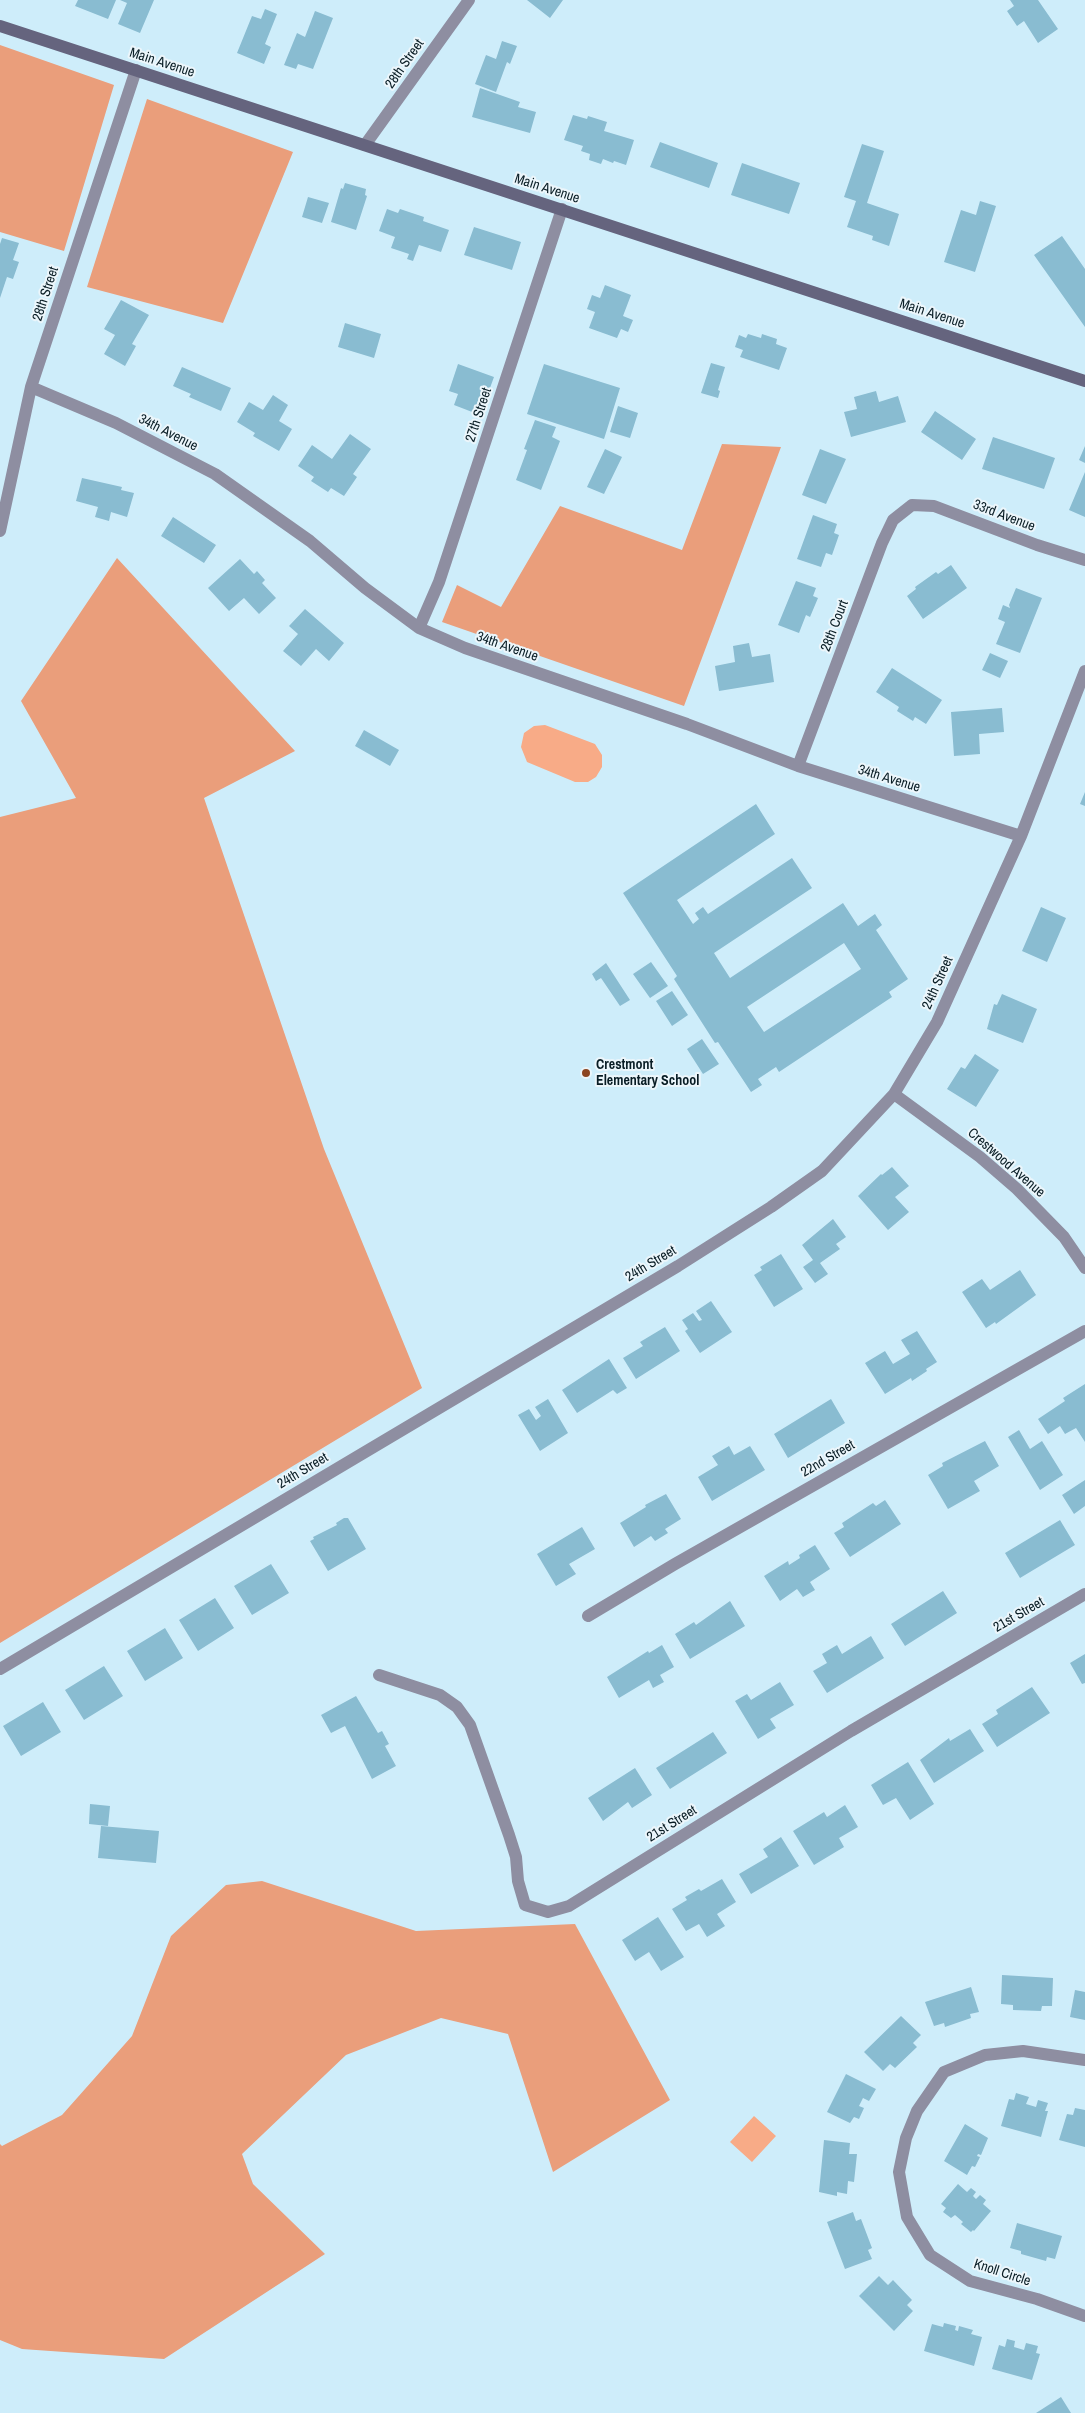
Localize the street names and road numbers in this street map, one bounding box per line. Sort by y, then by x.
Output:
street label: 28th Street [382,36,428,92]
street label: Main Avenue [127,45,197,81]
street label: Main Avenue [512,171,582,207]
street label: 28th Street [29,265,63,323]
street label: Main Avenue [897,296,967,332]
street label: 27th Street [462,386,496,444]
street label: 34th Avenue [136,411,200,455]
street label: 33rd Avenue [971,497,1037,535]
street label: 28th Court [818,598,852,654]
street label: 34th Avenue [474,629,540,665]
street label: 34th Avenue [856,762,922,796]
street label: 24th Street [919,954,957,1012]
street label: Crestwood Avenue [964,1125,1048,1201]
street label: 24th Street [623,1242,679,1286]
street label: 22nd Street [798,1437,858,1481]
street label: 24th Street [275,1449,331,1493]
street label: 21st Street [991,1594,1047,1636]
street label: 21st Street [644,1802,700,1846]
street label: Knoll Circle [971,2256,1033,2290]

